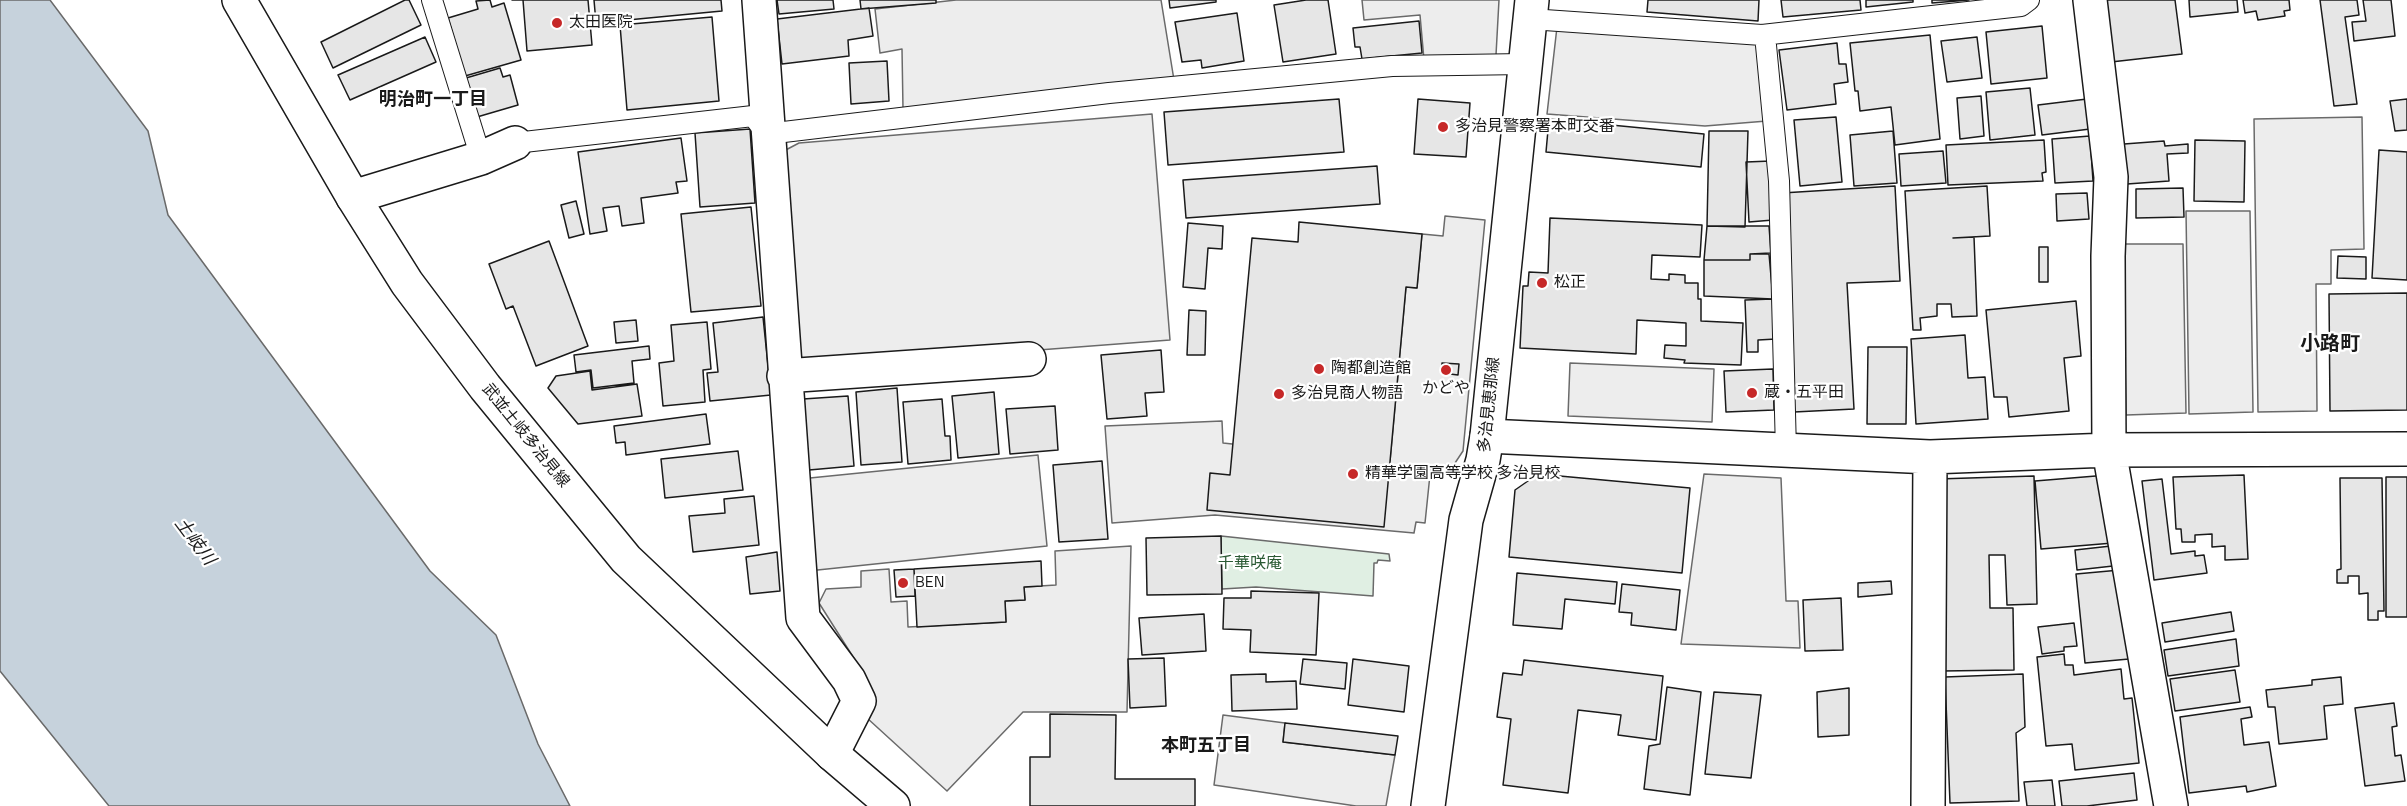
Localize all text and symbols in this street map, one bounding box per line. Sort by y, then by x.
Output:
place label: 太田医院 [569,13,633,33]
marker: 太田医院 [550,16,564,30]
district label: 明治町一丁目 [379,90,487,112]
place label: 多治見警察署本町交番 [1455,117,1615,137]
marker: 多治見警察署本町交番 [1436,120,1450,134]
place label: 松正 [1554,273,1586,293]
marker: 松正 [1535,276,1549,290]
district label: 小路町 [2300,333,2360,357]
street label: 多治見恵那線 [1475,356,1505,454]
place label: 陶都創造館 [1331,359,1411,379]
marker: 陶都創造館 [1312,362,1326,376]
marker: かどや [1439,363,1453,377]
place label: かどや [1422,379,1470,399]
street label: 武並土岐多治見線 [477,380,573,492]
place label: 蔵・五平田 [1764,383,1844,403]
place label: 多治見商人物語 [1291,384,1403,404]
marker: 蔵・五平田 [1745,386,1759,400]
marker: 多治見商人物語 [1272,387,1286,401]
place label: 精華学園高等学校 多治見校 [1365,464,1561,484]
marker: 精華学園高等学校 多治見校 [1346,467,1360,481]
water label: 土岐川 [169,514,219,570]
park label: 千華咲庵 [1218,554,1282,574]
place label: BEN [915,573,945,593]
marker: BEN [896,576,910,590]
district label: 本町五丁目 [1161,736,1251,758]

